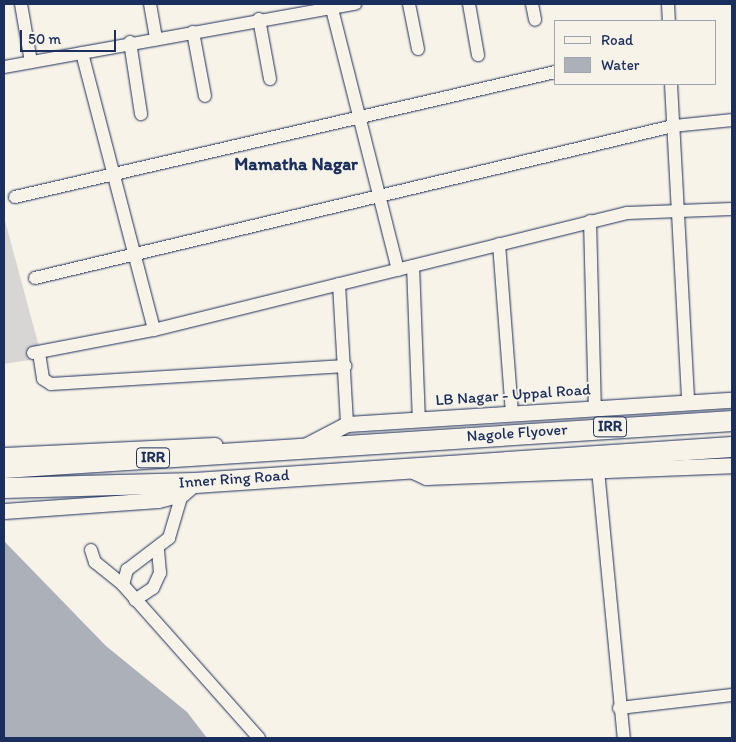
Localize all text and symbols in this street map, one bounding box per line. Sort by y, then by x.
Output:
scale bar [22,20,119,52]
legend [554,20,716,85]
text: 50 m [28,30,61,48]
text: Road [601,31,633,49]
text: Water [601,56,639,74]
district label: Mamatha Nagar [234,153,358,175]
street label: LB Nagar - Uppal Road [435,380,591,410]
road number: IRR [592,414,628,440]
street label: Nagole Flyover [466,420,568,446]
road number: IRR [136,446,170,470]
street label: Inner Ring Road [178,466,290,492]

